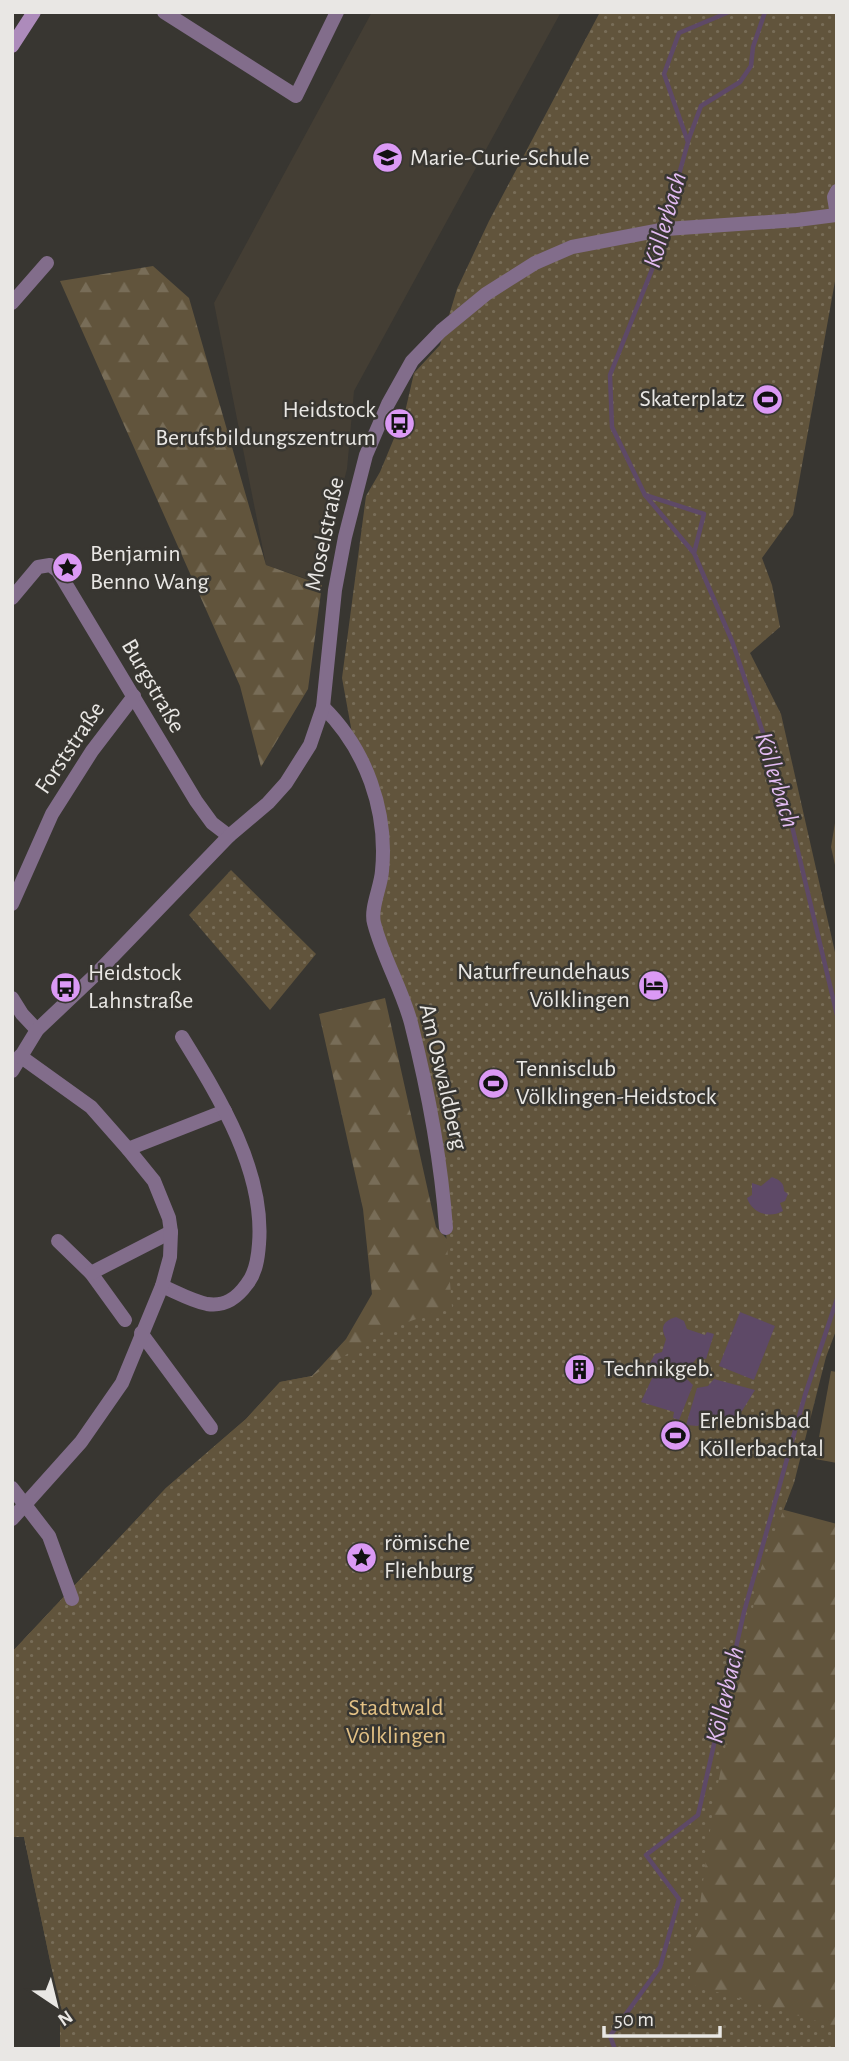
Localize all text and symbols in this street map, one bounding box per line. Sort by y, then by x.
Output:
school or university icon: Marie-Curie-Schule [370,141,404,175]
place label: Marie-Curie-Schule [410,146,590,170]
water label: Köllerbach [639,169,691,271]
sports icon: Skaterplatz [751,382,785,416]
place label: Skaterplatz [639,387,745,411]
place label: Heidstock Berufsbildungszentrum [155,398,376,450]
bus stop icon: Heidstock Berufsbildungszentrum [382,407,416,441]
street label: Moselstraße [301,475,349,593]
place label: Benjamin Benno Wang [90,542,209,594]
place icon: Benjamin Benno Wang [50,551,84,585]
street label: Burgstraße [117,635,189,737]
street label: Forststraße [31,698,109,798]
water label: Köllerbach [750,729,804,831]
place label: Naturfreundehaus Völklingen [457,960,630,1012]
place label: Heidstock Lahnstraße [88,961,193,1013]
hotel icon: Naturfreundehaus Völklingen [636,969,670,1003]
bus stop icon: Heidstock Lahnstraße [48,970,82,1004]
street label: Am Oswaldberg [415,1002,472,1153]
place label: Tennisclub Völklingen-Heidstock [516,1057,717,1109]
sports icon: Tennisclub Völklingen-Heidstock [476,1066,510,1100]
building icon: Technikgeb. [563,1352,597,1386]
place label: Technikgeb. [603,1357,714,1381]
place label: Erlebnisbad Köllerbachtal [699,1409,824,1461]
sports icon: Erlebnisbad Köllerbachtal [659,1418,693,1452]
place label: römische Fliehburg [384,1531,474,1583]
place icon: römische Fliehburg [344,1540,378,1574]
water label: Köllerbach [701,1644,749,1746]
park label: Stadtwald Völklingen [346,1696,446,1748]
north arrow [21,1970,91,2040]
scale bar [604,1994,720,2038]
text: N [54,2006,76,2029]
text: 50 m [614,2009,654,2030]

